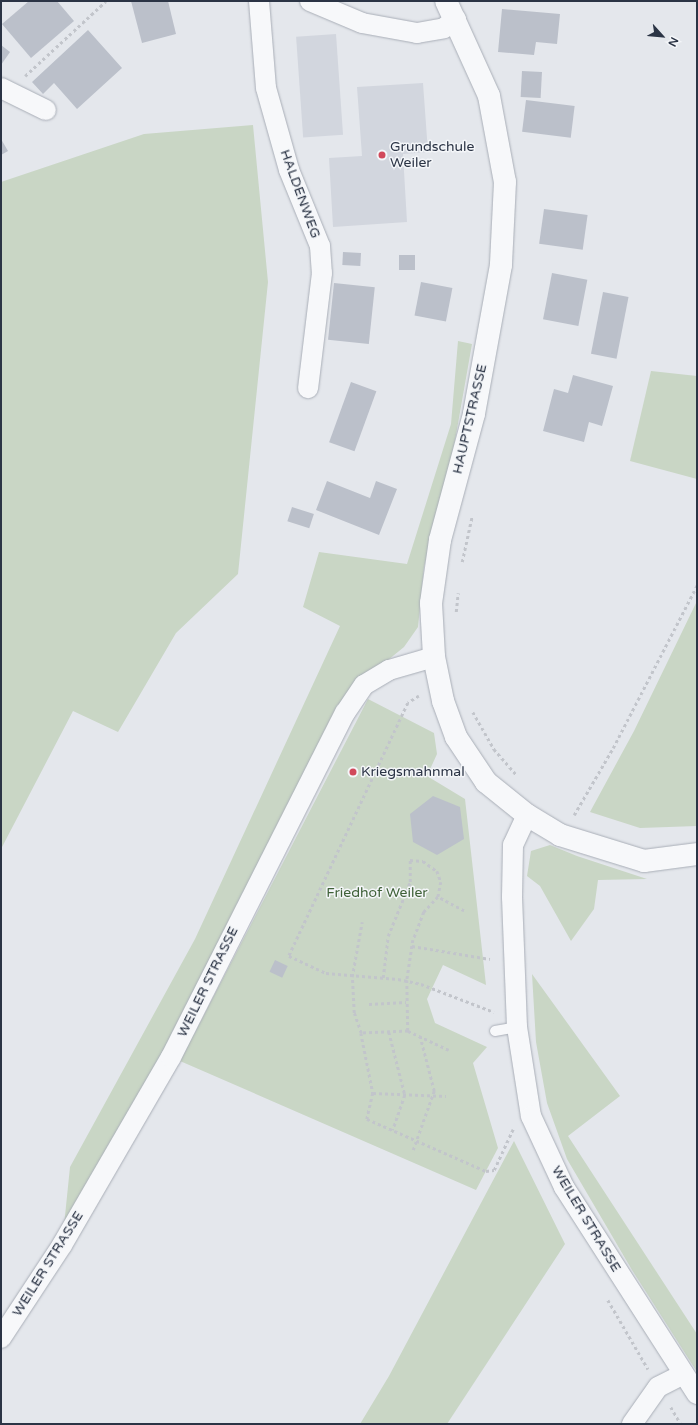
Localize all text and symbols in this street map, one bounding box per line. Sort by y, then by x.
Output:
north arrow [642,16,682,56]
text: N [665,35,681,49]
place label: Grundschule Weiler [390,139,474,172]
street label: HALDENWEG [276,147,324,241]
marker: Grundschule Weiler [377,150,387,160]
street label: HAUPTSTRASSE [449,362,491,476]
place label: Kriegsmahnmal [361,764,465,780]
marker: Kriegsmahnmal [348,767,358,777]
park label: Friedhof Weiler [326,885,428,901]
street label: WEILER STRASSE [174,924,242,1040]
street label: WEILER STRASSE [548,1163,624,1275]
street label: WEILER STRASSE [9,1208,87,1320]

